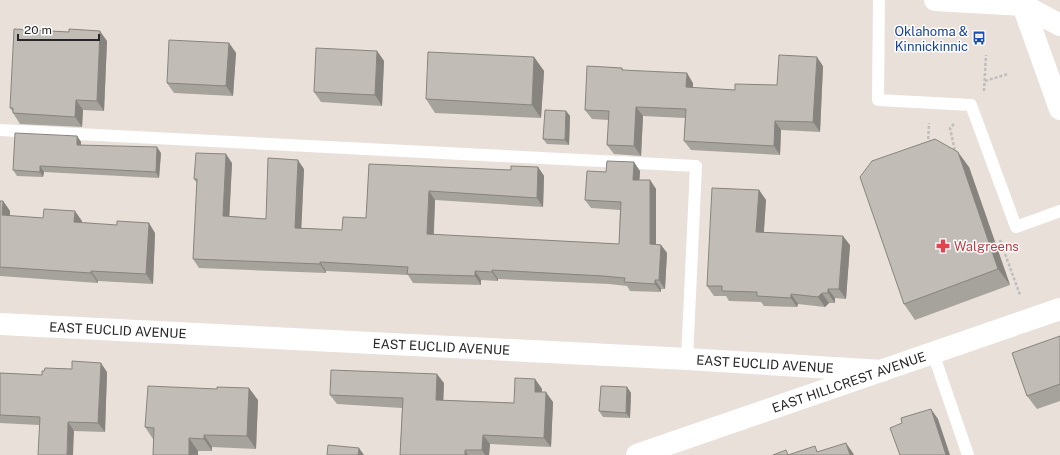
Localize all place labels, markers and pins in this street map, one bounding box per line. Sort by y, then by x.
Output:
place label: Oklahoma & Kinnickinnic [895,24,968,54]
bus stop icon: Oklahoma & Kinnickinnic [971,30,987,46]
pharmacy icon: Walgreens [935,238,951,254]
place label: Walgreens [954,239,1019,254]

